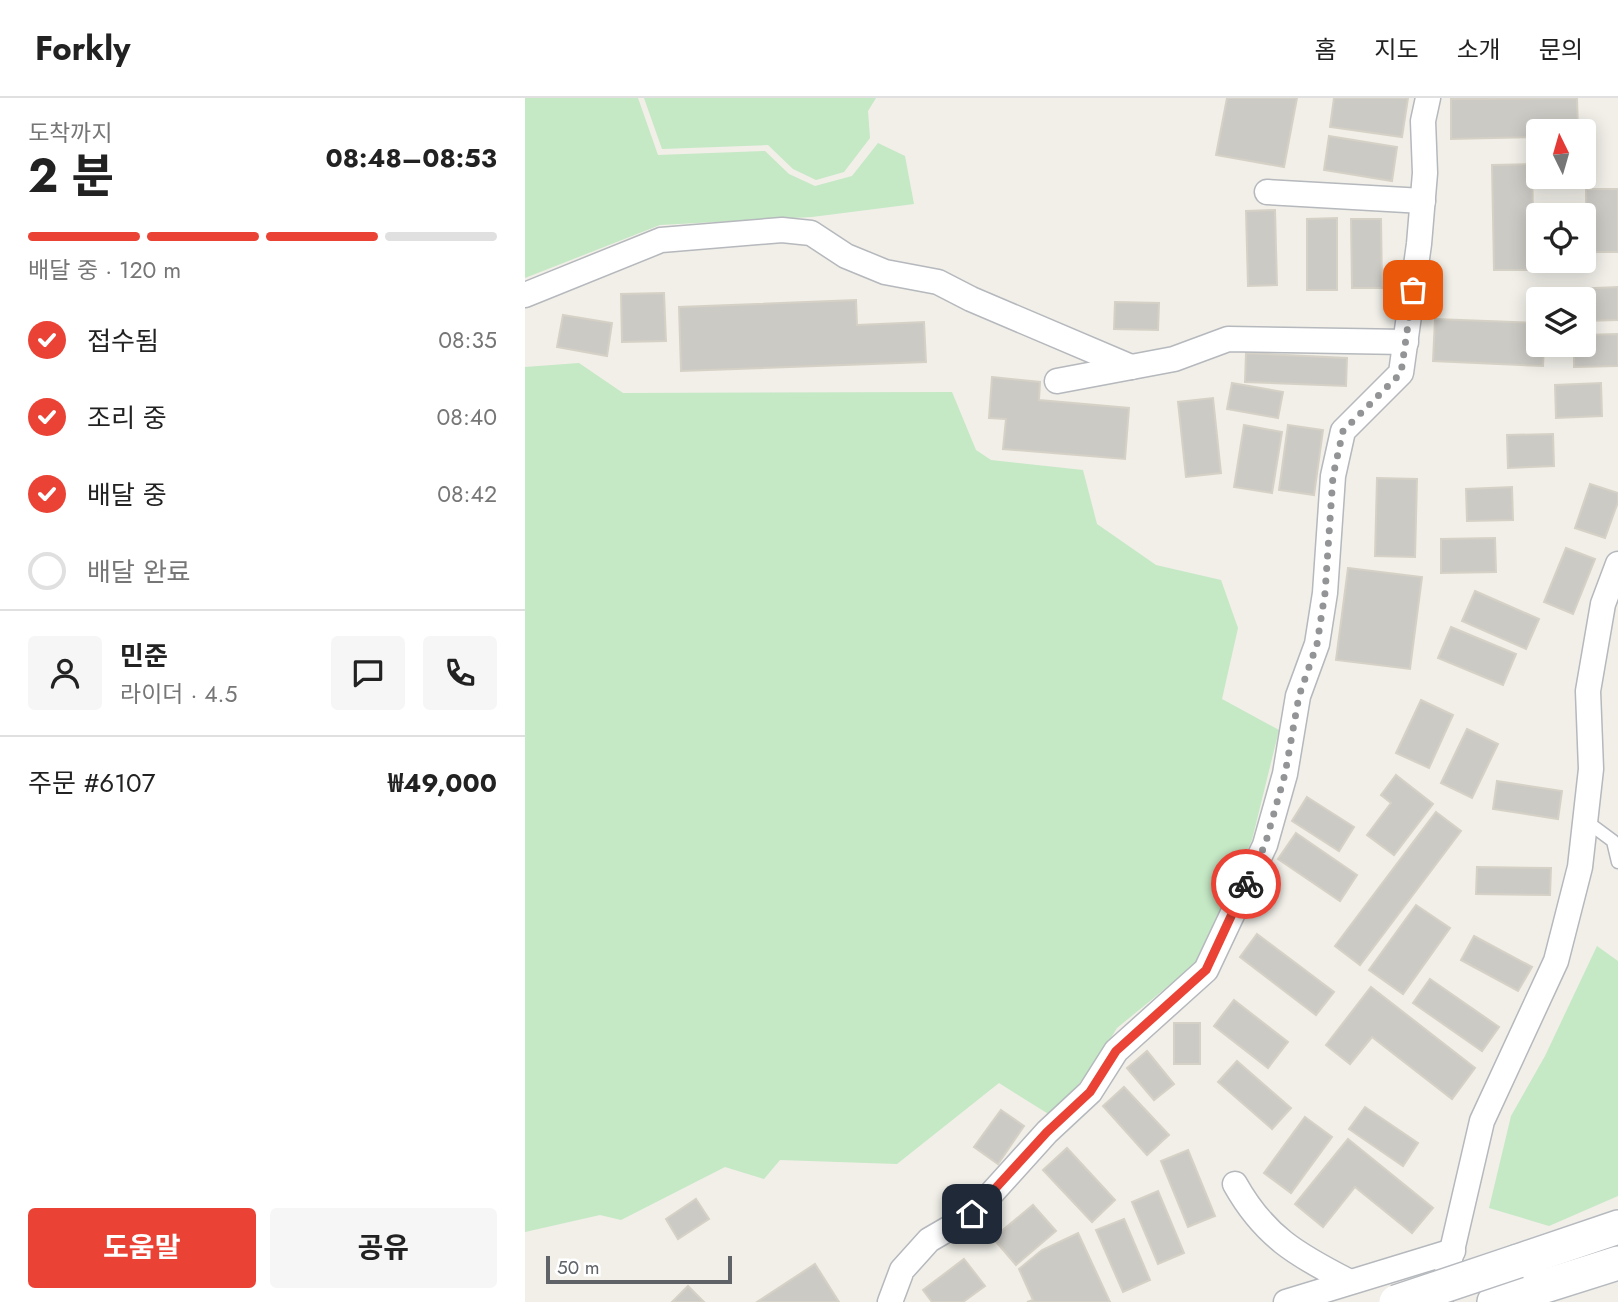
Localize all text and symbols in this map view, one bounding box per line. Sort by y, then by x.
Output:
text: Forkly [35,25,130,72]
text: 홈 [1314,32,1336,67]
text: 지도 [1374,32,1419,67]
text: 소개 [1457,32,1501,67]
text: 문의 [1539,32,1583,67]
text: 도착까지 [28,116,113,150]
north arrow [1526,119,1596,189]
map controls [1526,119,1596,357]
text: 08:48–08:53 [325,139,497,177]
text: 2 분 [28,143,114,209]
button: locate [1526,203,1596,273]
text: 배달 중 · 120 m [28,253,181,287]
pin [1383,260,1443,320]
icon: bag [1394,271,1432,309]
button: layers [1526,287,1596,357]
icon: check [28,321,66,359]
text: 접수됨 [87,322,159,360]
text: 08:35 [438,323,497,357]
icon: check [28,398,66,436]
text: 조리 중 [87,399,167,437]
text: 08:40 [437,400,497,434]
icon: check [28,475,66,513]
text: 배달 중 [87,476,167,514]
text: 08:42 [437,477,497,511]
text: 배달 완료 [87,553,190,591]
button: person [28,636,102,710]
button: chat [331,636,405,710]
button: phone [423,636,497,710]
text: 민준 [120,637,168,675]
text: 라이더 · 4.5 [120,677,237,711]
text: 주문 #6107 [28,764,155,802]
text: ₩49,000 [388,764,497,802]
courier [1211,849,1281,919]
icon: bike [1227,865,1265,903]
pin [942,1184,1002,1244]
icon: home [953,1195,991,1233]
button: 도움말 [28,1208,256,1288]
button: 공유 [270,1208,497,1288]
scale bar [546,1253,731,1285]
text: 50 m [557,1254,600,1281]

